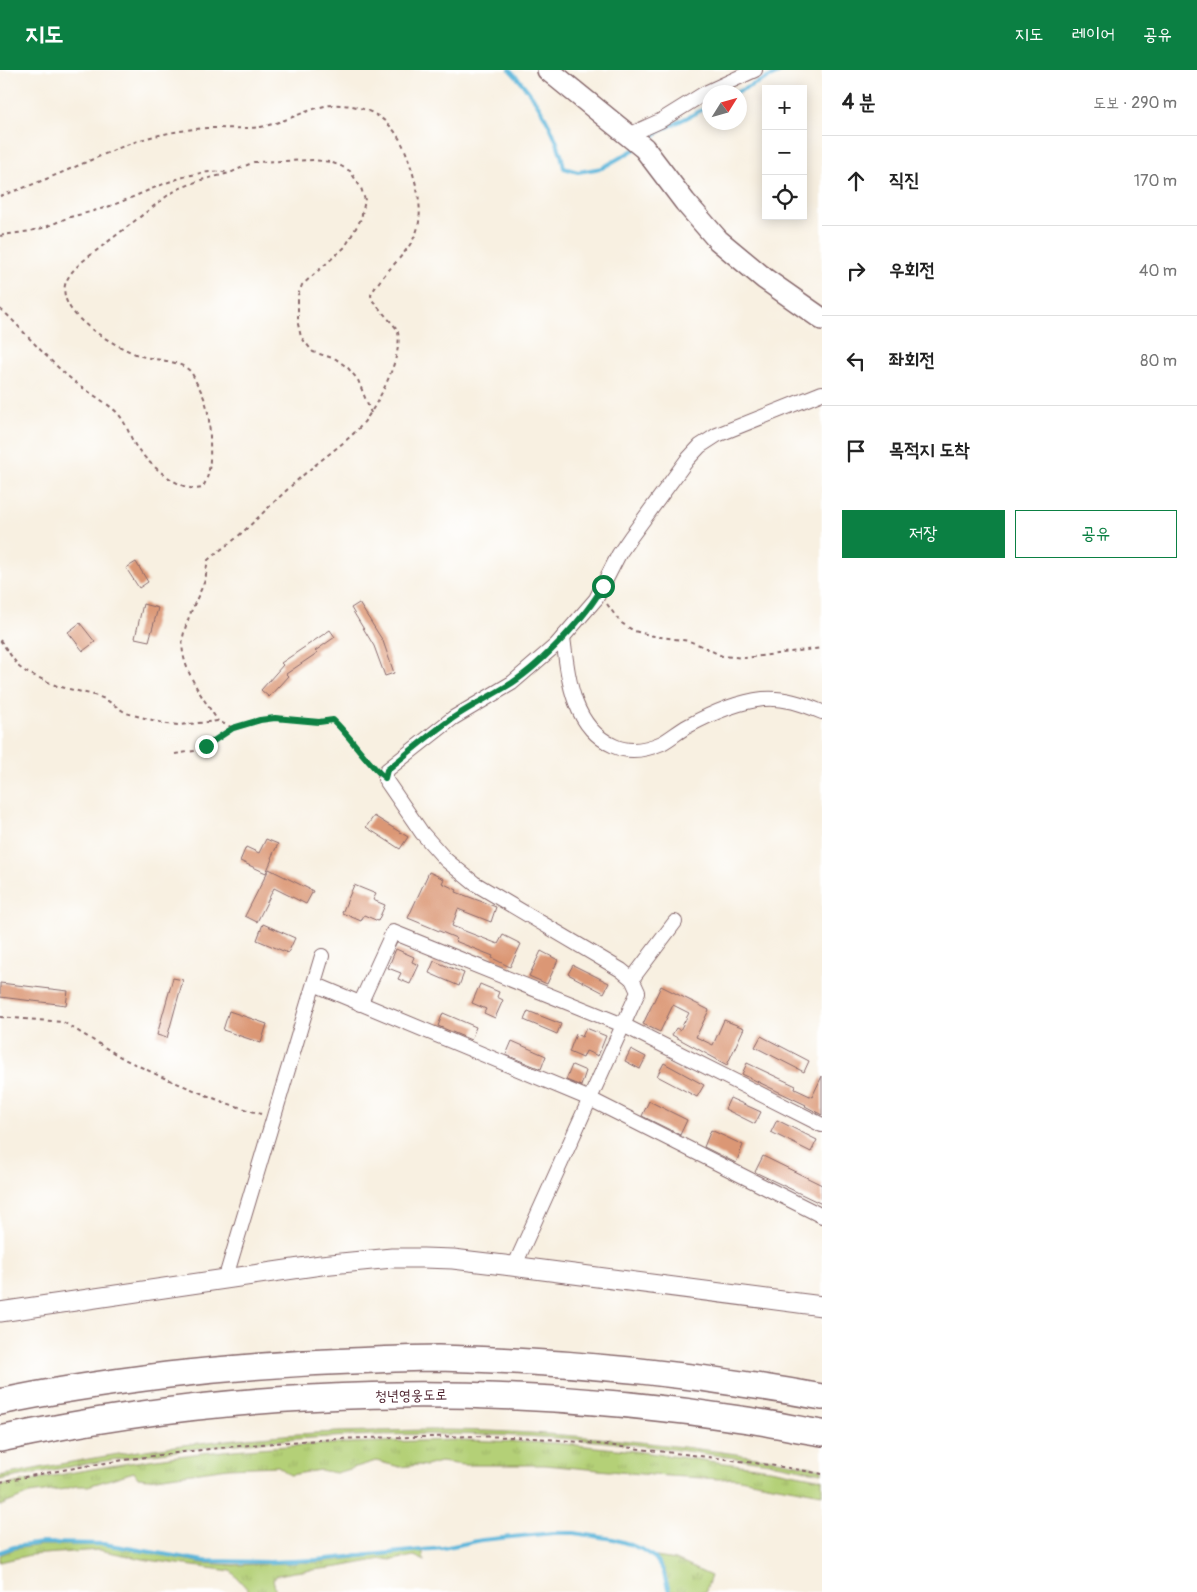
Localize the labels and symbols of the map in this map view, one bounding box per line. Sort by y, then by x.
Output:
north arrow [702,85,747,130]
route start [592,575,615,598]
route end [195,735,218,758]
street label: 청년영웅도로 [375,1385,447,1406]

